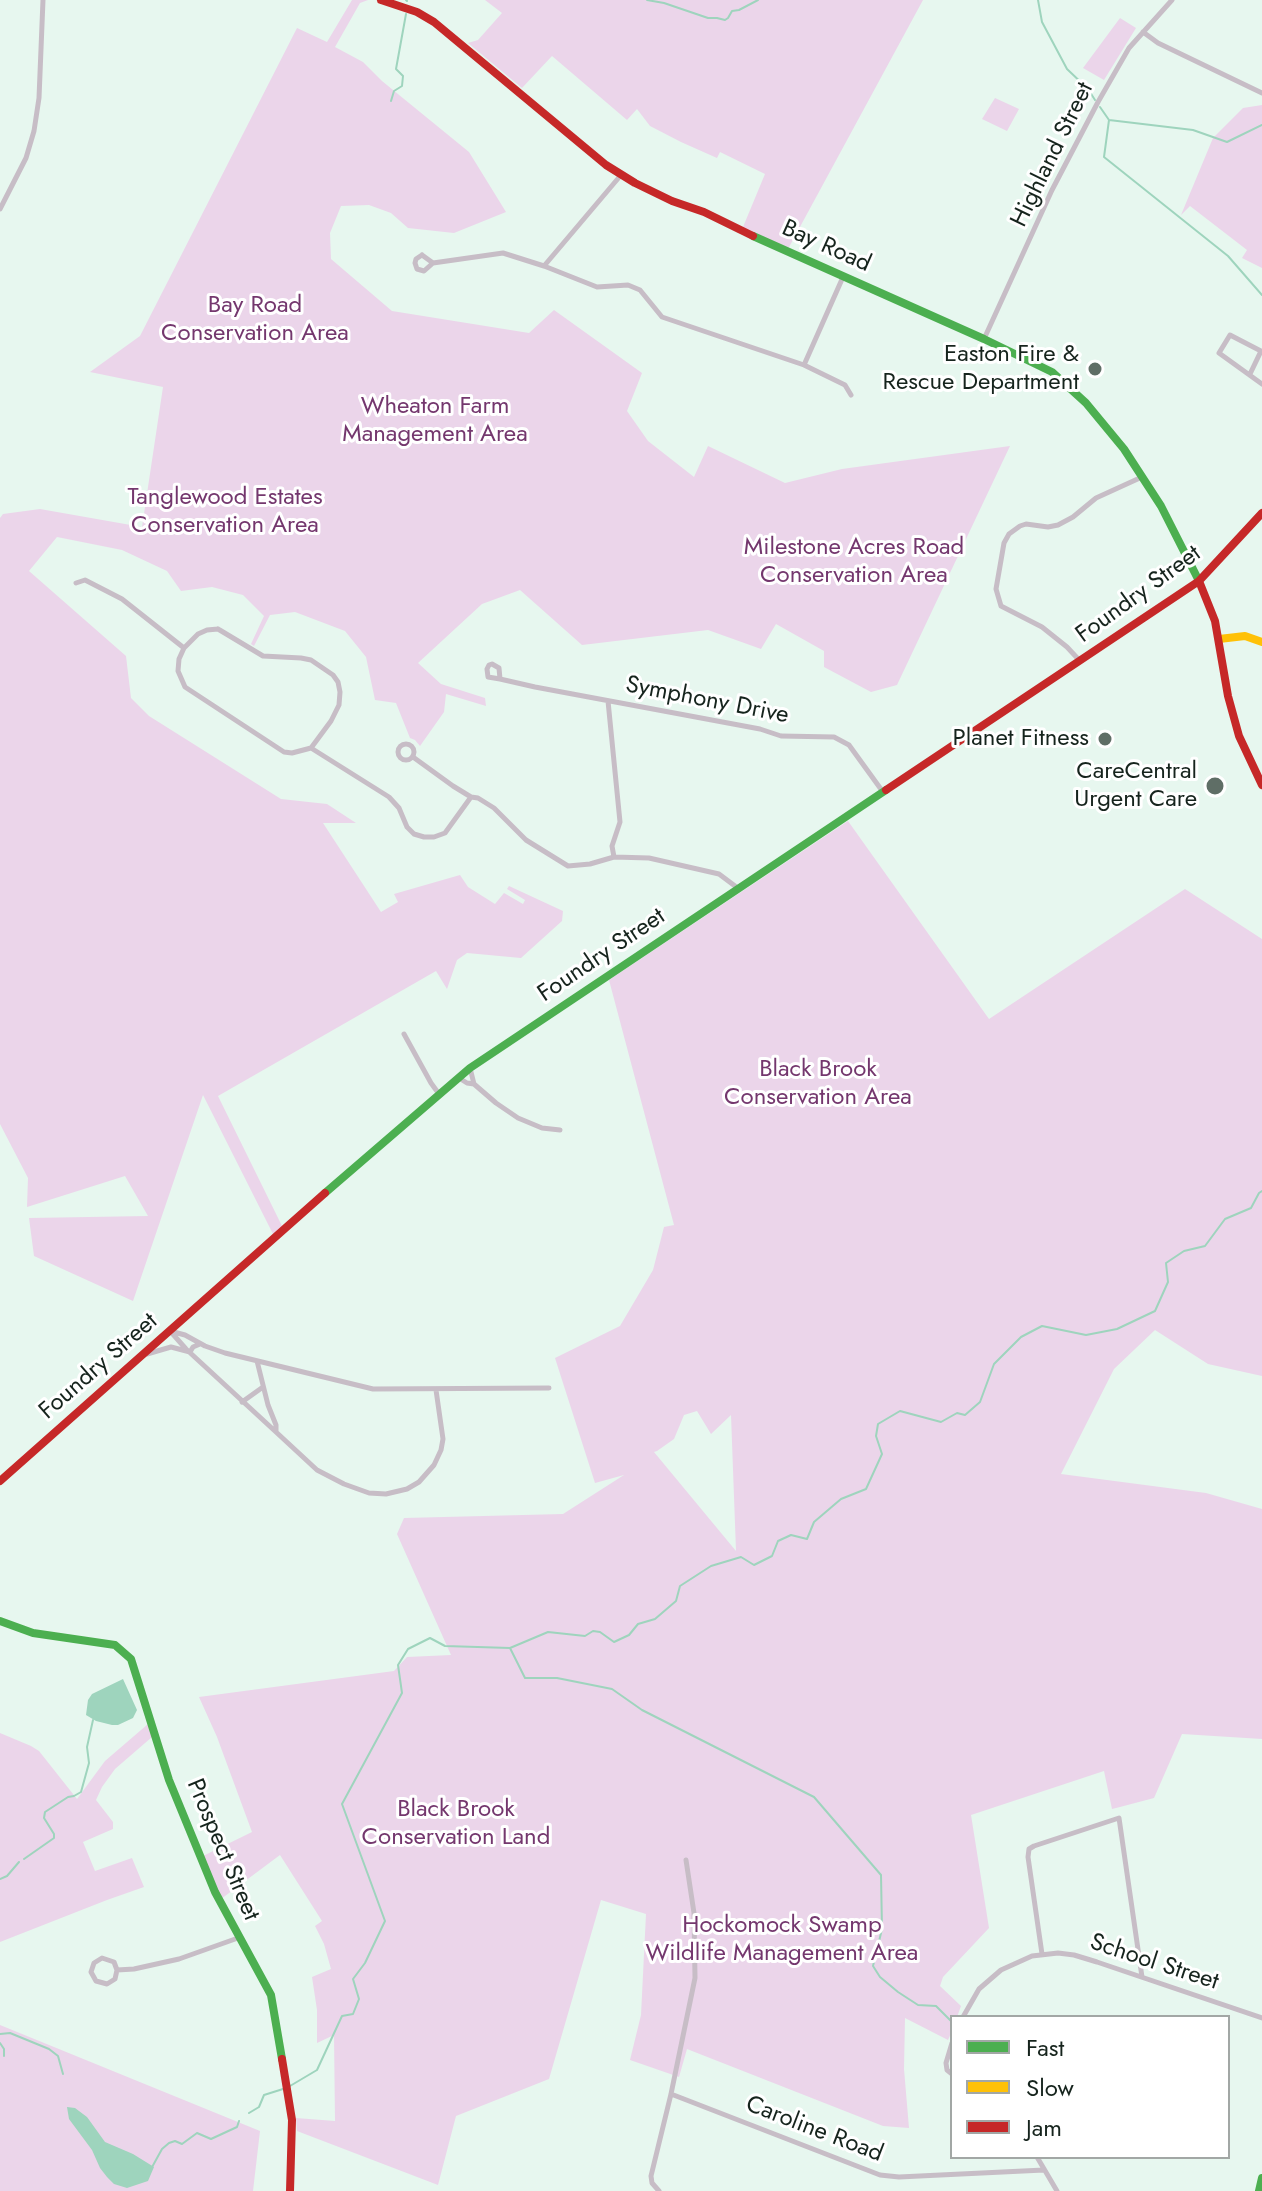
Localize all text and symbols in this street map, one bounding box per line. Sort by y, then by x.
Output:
street label: Highland Street [1006,78,1100,232]
street label: Bay Road [777,215,875,279]
park label: Bay Road Conservation Area [161,292,349,348]
place label: Easton Fire & Rescue Department [883,341,1079,397]
marker: Easton Fire & Rescue Department [1086,360,1104,378]
park label: Wheaton Farm Management Area [342,393,528,449]
park label: Tanglewood Estates Conservation Area [127,484,323,540]
park label: Milestone Acres Road Conservation Area [744,534,964,590]
street label: Foundry Street [1071,540,1207,650]
street label: Symphony Drive [623,671,791,731]
place label: Planet Fitness [953,725,1089,753]
marker: Planet Fitness [1096,730,1114,748]
place label: CareCentral Urgent Care [1074,758,1197,814]
marker: CareCentral Urgent Care [1204,775,1226,797]
street label: Foundry Street [533,903,671,1009]
park label: Black Brook Conservation Area [724,1056,912,1112]
street label: Foundry Street [34,1308,164,1426]
street label: Prospect Street [179,1775,265,1925]
park label: Black Brook Conservation Land [362,1796,550,1852]
park label: Hockomock Swamp Wildlife Management Area [646,1912,918,1968]
street label: School Street [1086,1929,1222,1997]
legend [950,2015,1230,2159]
text: Fast [1026,2030,1064,2065]
text: Slow [1026,2070,1074,2105]
street label: Caroline Road [741,2091,887,2169]
text: Jam [1026,2110,1062,2145]

